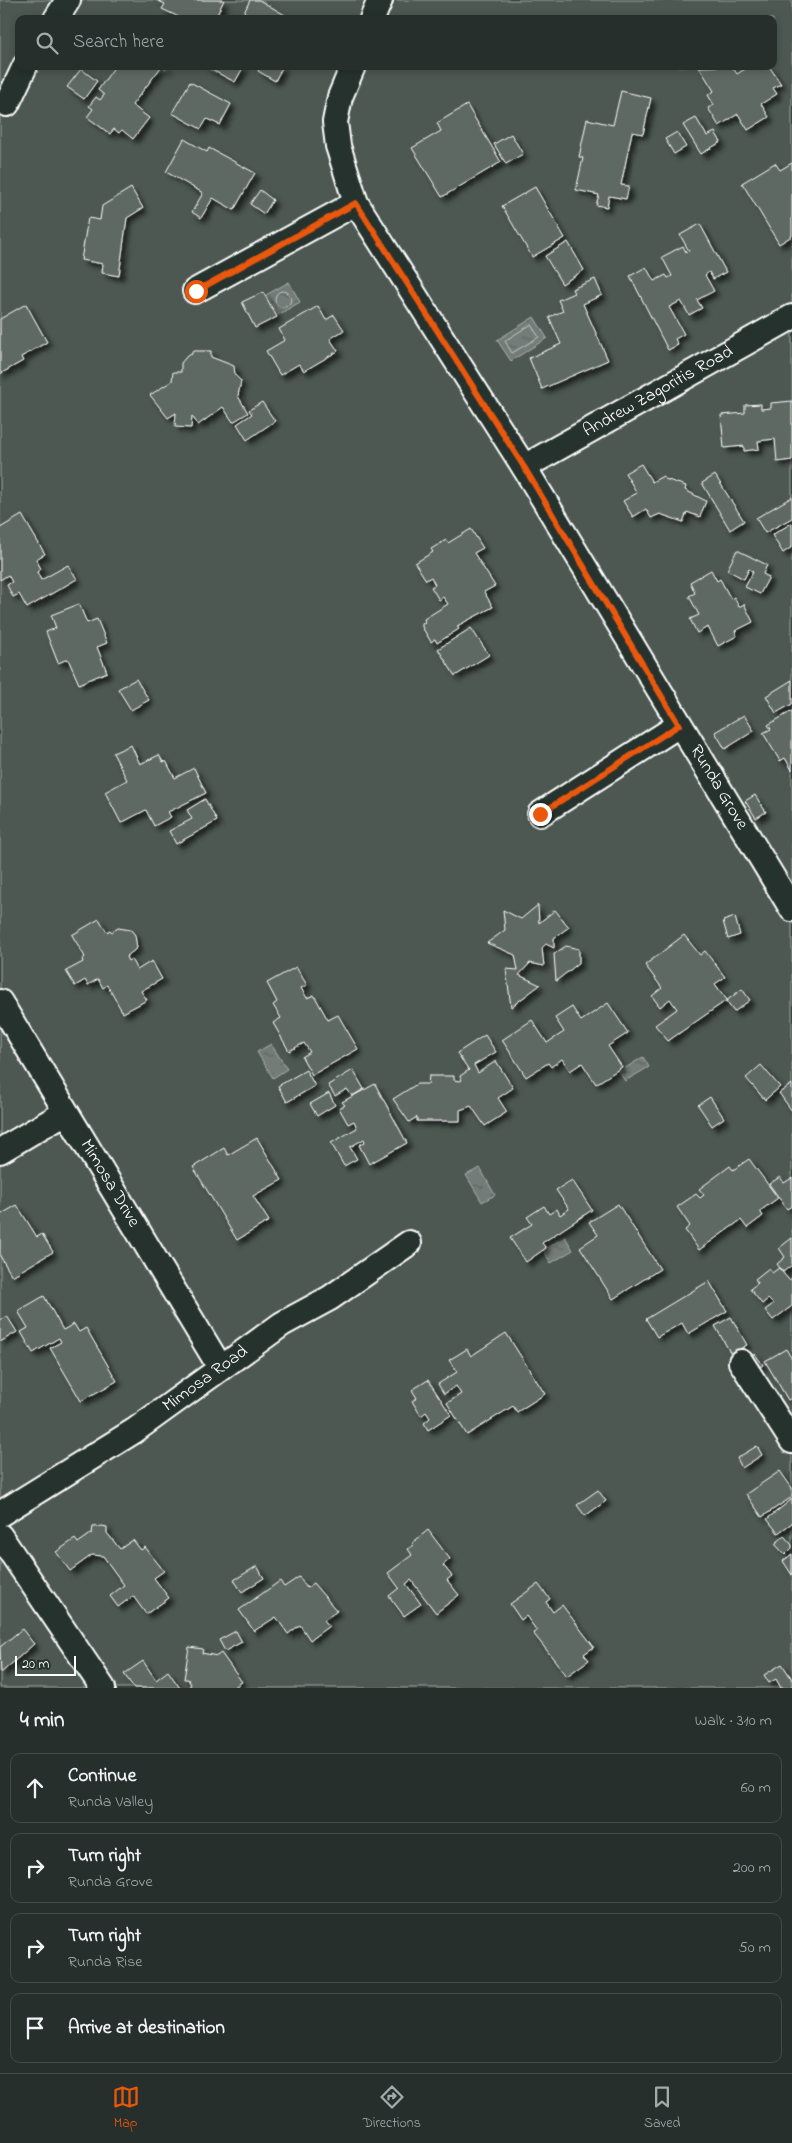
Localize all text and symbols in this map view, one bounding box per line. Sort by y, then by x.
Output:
search box [15,15,777,70]
icon: search [33,29,61,57]
text: Search here [73,29,164,56]
route start [185,280,208,303]
street label: Andrew Zagoritis Road [578,339,738,444]
street label: Runda Grove [683,740,755,836]
route end [529,803,552,826]
street label: Mimosa Drive [73,1135,146,1233]
street label: Mimosa Road [157,1339,254,1419]
scale bar [15,1653,76,1676]
text: 20 m [22,1654,49,1675]
text: 4 min [20,1706,64,1736]
text: Walk · 310 m [695,1709,772,1733]
text: Continue [68,1763,136,1790]
icon: ahead [21,1774,49,1802]
text: 60 m [741,1776,771,1800]
text: Runda Valley [68,1790,153,1814]
text: Turn right [68,1843,141,1870]
icon: right [21,1854,49,1882]
text: 200 m [733,1856,771,1880]
text: Runda Grove [68,1870,153,1894]
text: Turn right [68,1923,141,1950]
icon: right [21,1934,49,1962]
text: 50 m [739,1936,771,1960]
text: Runda Rise [68,1950,143,1974]
icon: arrive [21,2014,49,2042]
text: Arrive at destination [68,2015,225,2042]
tab: Map [112,2083,140,2134]
tab: Directions [363,2083,421,2134]
tab: Saved [644,2083,680,2134]

